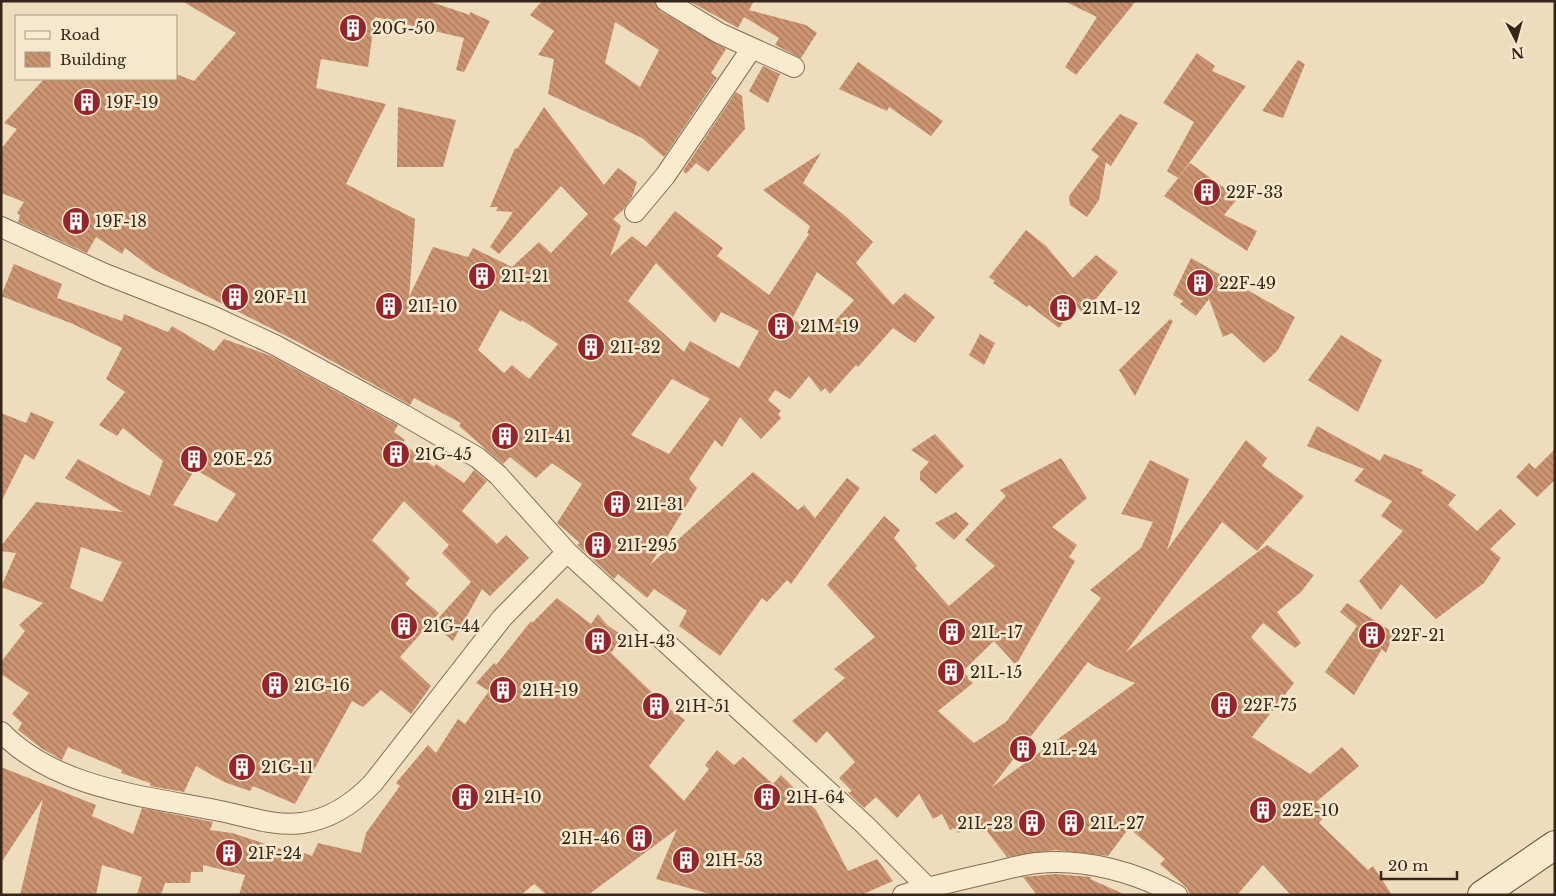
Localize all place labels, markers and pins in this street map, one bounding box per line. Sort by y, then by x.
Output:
building icon: 20G-50 [338,13,368,43]
place label: 20G-50 [372,18,435,38]
building icon: 19F-19 [72,87,102,117]
place label: 19F-19 [106,92,159,112]
building icon: 22F-33 [1192,177,1222,207]
place label: 22F-33 [1226,182,1283,202]
building icon: 19F-18 [61,206,91,236]
place label: 19F-18 [95,211,147,231]
building icon: 21I-21 [467,261,497,291]
place label: 21I-21 [501,266,549,286]
building icon: 22F-49 [1185,268,1215,298]
place label: 22F-49 [1219,273,1276,293]
building icon: 20F-11 [220,282,250,312]
place label: 20F-11 [254,287,307,307]
building icon: 21I-10 [374,291,404,321]
building icon: 21M-12 [1048,293,1078,323]
place label: 21I-10 [408,296,457,316]
place label: 21M-12 [1082,298,1141,318]
building icon: 21M-19 [766,311,796,341]
place label: 21M-19 [800,316,859,336]
building icon: 21I-32 [576,332,606,362]
place label: 21I-32 [610,337,661,357]
building icon: 21I-41 [490,421,520,451]
place label: 21I-41 [524,426,571,446]
building icon: 21G-45 [381,439,411,469]
building icon: 20E-25 [179,444,209,474]
place label: 21G-45 [415,444,472,464]
place label: 20E-25 [213,449,272,469]
building icon: 21I-31 [602,489,632,519]
place label: 21I-31 [636,494,684,514]
building icon: 21I-295 [583,530,613,560]
place label: 21I-295 [617,535,677,555]
building icon: 21G-44 [389,611,419,641]
place label: 21G-44 [423,616,480,636]
building icon: 21L-17 [937,617,967,647]
building icon: 22F-21 [1357,620,1387,650]
place label: 21L-17 [971,622,1023,642]
place label: 22F-21 [1391,625,1445,645]
building icon: 21H-43 [583,626,613,656]
place label: 21H-43 [617,631,675,651]
building icon: 21L-15 [936,657,966,687]
place label: 21L-15 [970,662,1022,682]
building icon: 21G-16 [260,670,290,700]
place label: 21G-16 [294,675,350,695]
building icon: 21H-19 [488,675,518,705]
place label: 21H-19 [522,680,578,700]
building icon: 22F-75 [1209,690,1239,720]
building icon: 21H-51 [641,691,671,721]
place label: 22F-75 [1243,695,1297,715]
place label: 21H-51 [675,696,730,716]
building icon: 21L-24 [1008,734,1038,764]
place label: 21L-24 [1042,739,1097,759]
building icon: 21G-11 [227,752,257,782]
place label: 21G-11 [261,757,314,777]
building icon: 21H-10 [450,782,480,812]
building icon: 21H-64 [752,782,782,812]
place label: 21H-10 [484,787,542,807]
place label: 21H-64 [786,787,845,807]
building icon: 22E-10 [1248,795,1278,825]
place label: 22E-10 [1282,800,1339,820]
building icon: 21L-23 [1017,808,1047,838]
building icon: 21L-27 [1056,808,1086,838]
place label: 21L-23 [957,813,1013,833]
place label: 21L-27 [1090,813,1145,833]
building icon: 21H-46 [624,823,654,853]
place label: 21H-46 [561,828,620,848]
building icon: 21F-24 [214,838,244,868]
place label: 21F-24 [248,843,302,863]
building icon: 21H-53 [671,845,701,875]
place label: 21H-53 [705,850,763,870]

